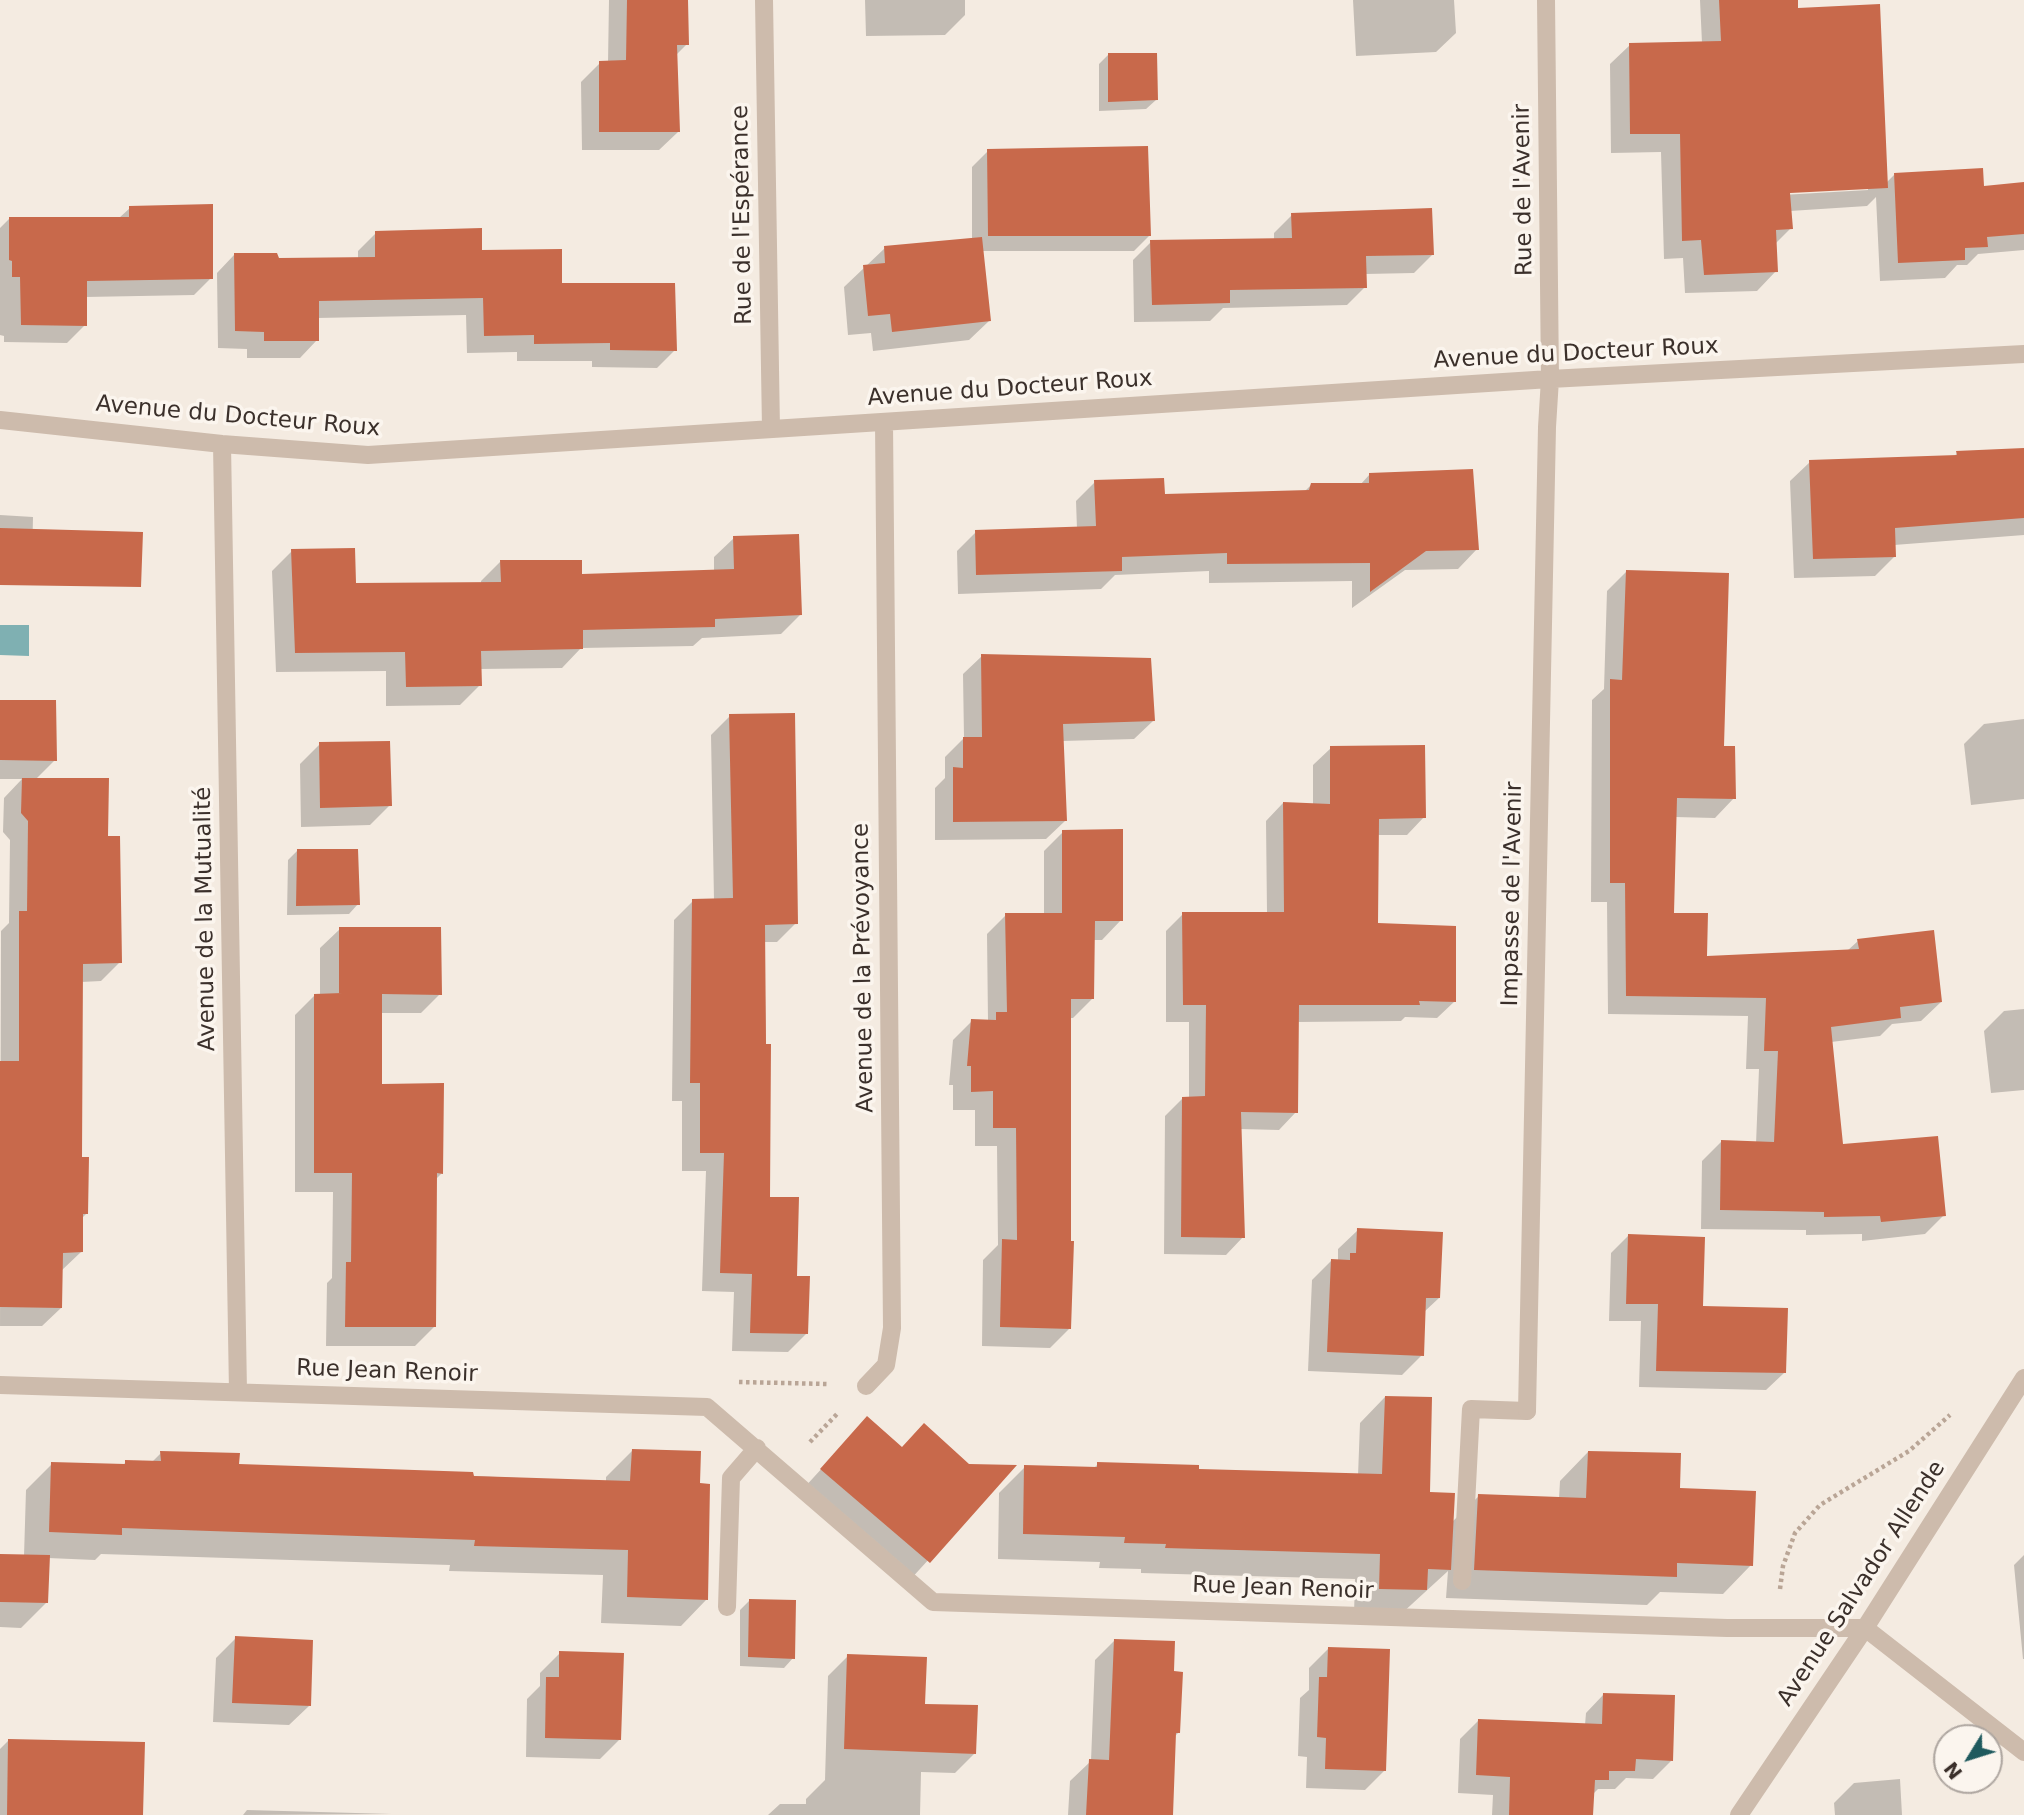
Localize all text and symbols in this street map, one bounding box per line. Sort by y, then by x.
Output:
street label: Rue de l'Avenir [1509,104,1539,276]
street label: Rue de l'Espérance [727,105,759,325]
street label: Avenue du Docteur Roux [1433,333,1719,375]
street label: Avenue du Docteur Roux [867,365,1153,413]
street label: Avenue du Docteur Roux [95,391,381,443]
street label: Impasse de l'Avenir [1497,781,1529,1007]
street label: Avenue de la Mutualité [190,786,222,1052]
street label: Avenue de la Prévoyance [848,823,880,1113]
street label: Rue Jean Renoir [296,1355,478,1389]
street label: Avenue Salvador Allende [1772,1456,1952,1712]
street label: Rue Jean Renoir [1192,1572,1374,1606]
north arrow [1933,1724,2003,1794]
text: N [1939,1758,1967,1784]

